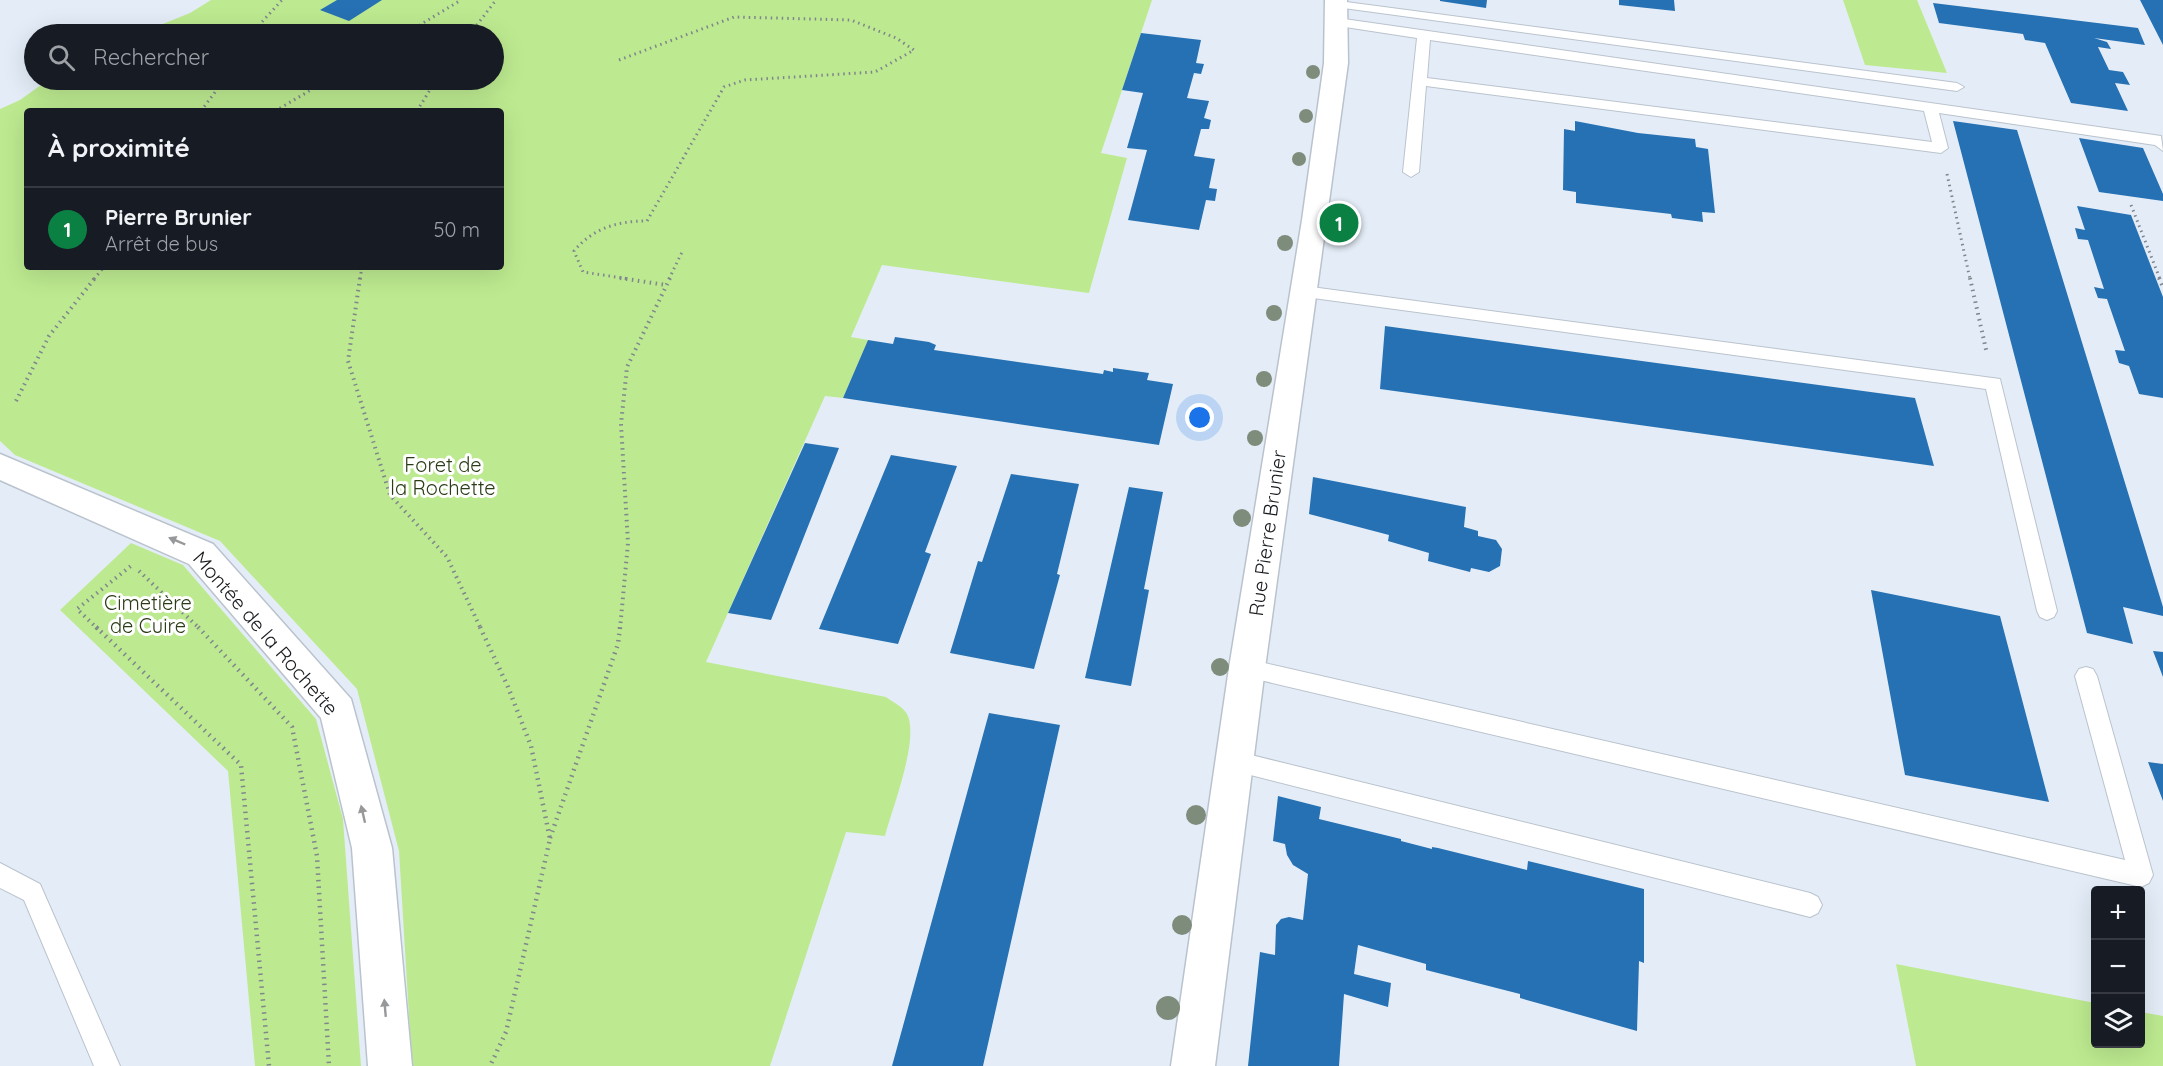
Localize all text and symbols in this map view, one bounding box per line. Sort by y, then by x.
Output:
search box [24,24,504,90]
icon: search [45,41,78,74]
text: Rechercher [93,43,209,71]
text: À proximité [48,131,190,164]
pin: 1 [1320,200,1358,246]
text: Pierre Brunier [105,203,252,231]
text: 1 [64,217,71,242]
text: 50 m [434,217,480,242]
text: Arrêt de bus [105,231,218,256]
your location [1185,403,1214,432]
street label: Rue Pierre Brunier [1243,448,1291,618]
park label: Foret de la Rochette [390,452,496,500]
one-way arrow [168,537,185,546]
street label: Montée de la Rochette [188,546,344,720]
park label: Cimetière de Cuire [104,590,192,638]
one-way arrow [358,805,368,824]
map controls [2091,886,2145,1048]
button: + [2091,886,2145,940]
button: − [2091,940,2145,994]
button: layers [2091,994,2145,1048]
one-way arrow [380,998,390,1017]

